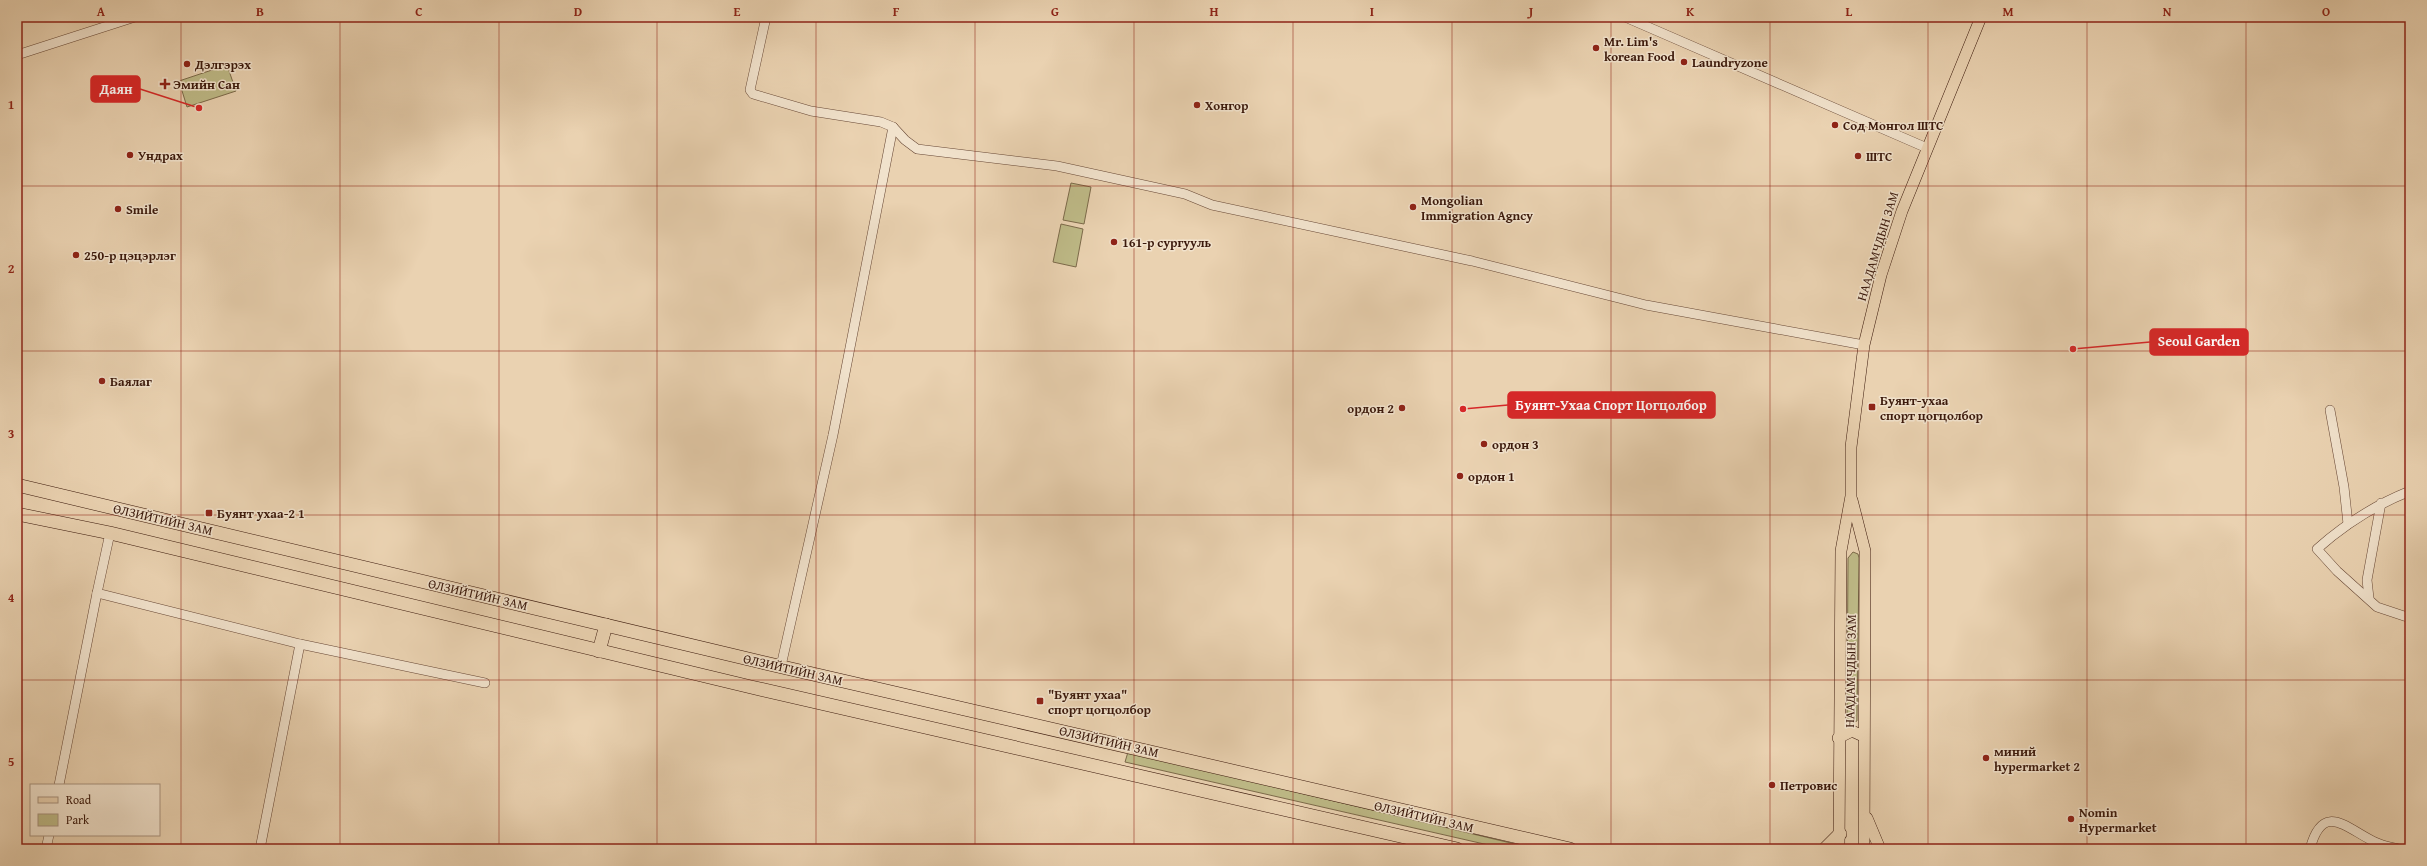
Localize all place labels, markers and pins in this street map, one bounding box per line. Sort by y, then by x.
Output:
place label: Mr. Lim's korean Food [1604,32,1675,66]
marker: Mr. Lim's korean Food [1591,43,1601,53]
place label: Laundryzone [1692,53,1768,72]
place label: Дэлгэрэх [194,55,251,74]
marker: Laundryzone [1679,57,1689,67]
marker: Дэлгэрэх [182,59,192,69]
place label: Эмийн Сан [173,75,240,94]
callout: Даян [91,76,140,102]
marker: Эмийн Сан [160,79,170,89]
place label: Хонгор [1205,96,1249,115]
marker: Хонгор [1192,100,1202,110]
place label: Сод Монгол ШТС [1843,116,1943,135]
marker: Сод Монгол ШТС [1830,120,1840,130]
place label: Ундрах [138,146,183,165]
place label: ШТС [1866,147,1892,166]
marker: Ундрах [125,150,135,160]
marker: ШТС [1853,151,1863,161]
place label: Mongolian Immigration Agncy [1421,191,1533,225]
place label: Smile [126,200,158,219]
marker: Mongolian Immigration Agncy [1408,202,1418,212]
marker: Smile [113,204,123,214]
place label: 161-р сургууль [1122,233,1212,252]
marker: 161-р сургууль [1109,237,1119,247]
place label: 250-р цэцэрлэг [84,246,176,265]
marker: 250-р цэцэрлэг [71,250,81,260]
callout: Seoul Garden [2150,329,2248,355]
place label: Баялаг [110,372,152,391]
marker: Баялаг [97,376,107,386]
place label: Буянт-ухаа спорт цогцолбор [1880,391,1984,425]
callout: Буянт-Ухаа Спорт Цогцолбор [1508,392,1715,418]
place label: ордон 2 [1347,399,1394,418]
marker: Буянт-ухаа спорт цогцолбор [1867,402,1877,412]
marker: ордон 2 [1397,403,1407,413]
place label: ордон 3 [1492,435,1539,454]
marker: ордон 3 [1479,439,1489,449]
place label: ордон 1 [1468,467,1515,486]
marker: ордон 1 [1455,471,1465,481]
place label: Буянт ухаа-2 1 [217,504,305,523]
marker: Буянт ухаа-2 1 [204,508,214,518]
place label: "Буянт ухаа" спорт цогцолбор [1048,685,1152,719]
marker: "Буянт ухаа" спорт цогцолбор [1035,696,1045,706]
place label: миний hypermarket 2 [1994,742,2080,776]
marker: миний hypermarket 2 [1981,753,1991,763]
place label: Петровис [1780,776,1837,795]
marker: Петровис [1767,780,1777,790]
place label: Nomin Hypermarket [2079,803,2157,837]
marker: Nomin Hypermarket [2066,814,2076,824]

